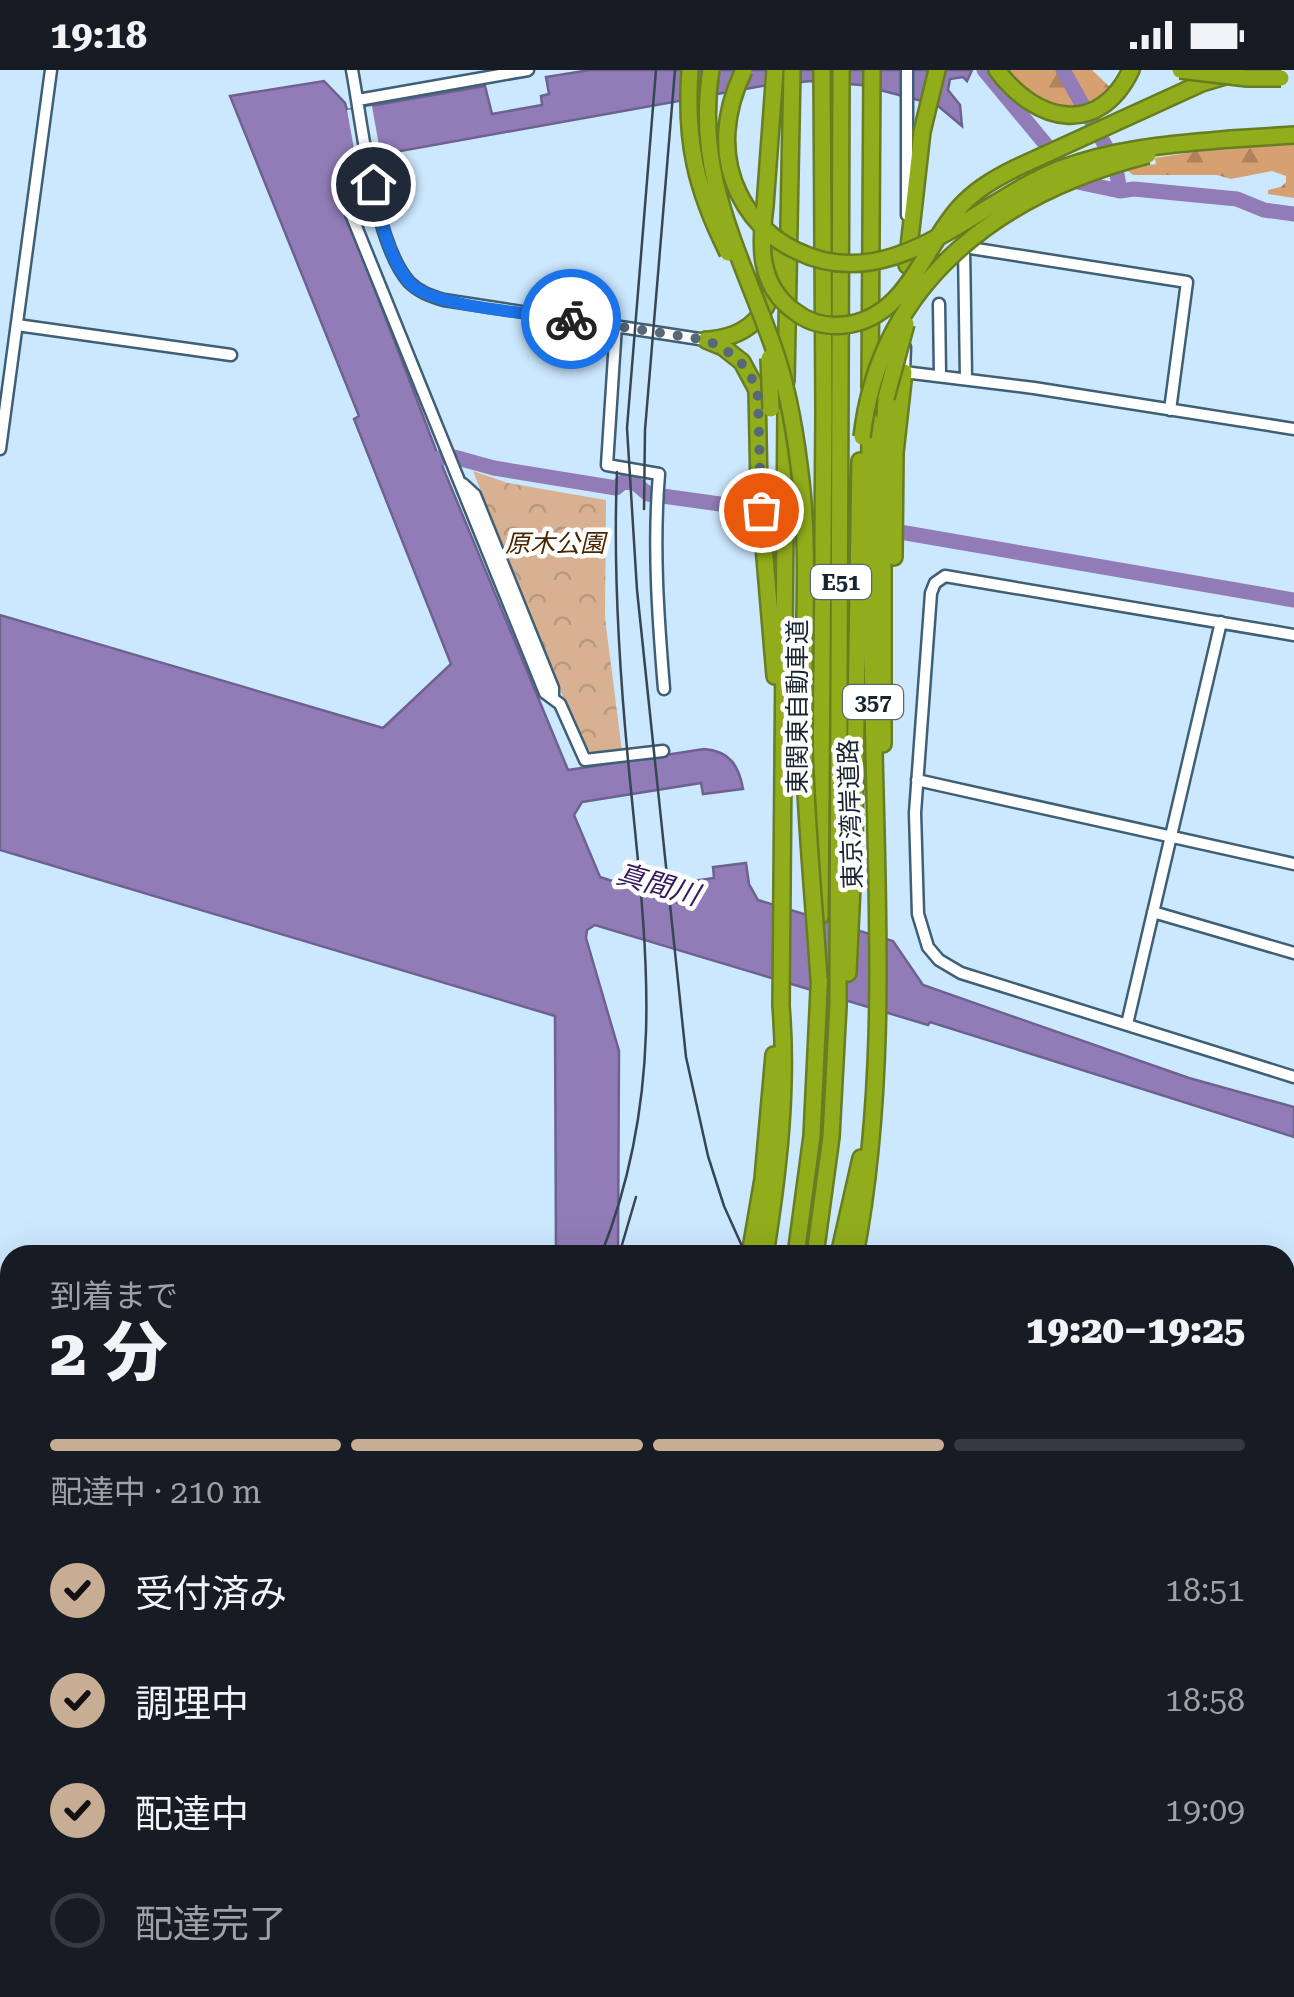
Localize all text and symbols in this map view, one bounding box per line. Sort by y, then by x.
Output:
text: 19:18 [50,13,147,57]
pin [331,142,416,227]
icon: home [346,157,401,212]
courier [521,269,621,369]
icon: bike [544,292,599,347]
pin [719,468,804,553]
icon: bag [734,483,789,538]
park label: 原木公園 [505,529,608,558]
road number: E51 [811,565,871,599]
street label: 東関東自動車道 [783,619,812,795]
road number: 357 [843,685,903,719]
street label: 東京湾岸道路 [833,739,868,889]
water label: 真間川 [613,857,706,913]
text: 到着まで [50,1277,178,1315]
text: 19:20–19:25 [1026,1308,1245,1352]
text: 2 分 [50,1315,168,1391]
text: 配達中 · 210 m [50,1473,261,1511]
icon: check [50,1563,105,1618]
text: 18:51 [1165,1571,1245,1609]
text: 受付済み [135,1572,287,1616]
icon: check [50,1673,105,1728]
text: 18:58 [1165,1681,1245,1719]
text: 調理中 [135,1682,249,1726]
icon: check [50,1783,105,1838]
text: 19:09 [1165,1791,1245,1829]
text: 配達中 [135,1792,249,1836]
text: 配達完了 [135,1902,287,1946]

